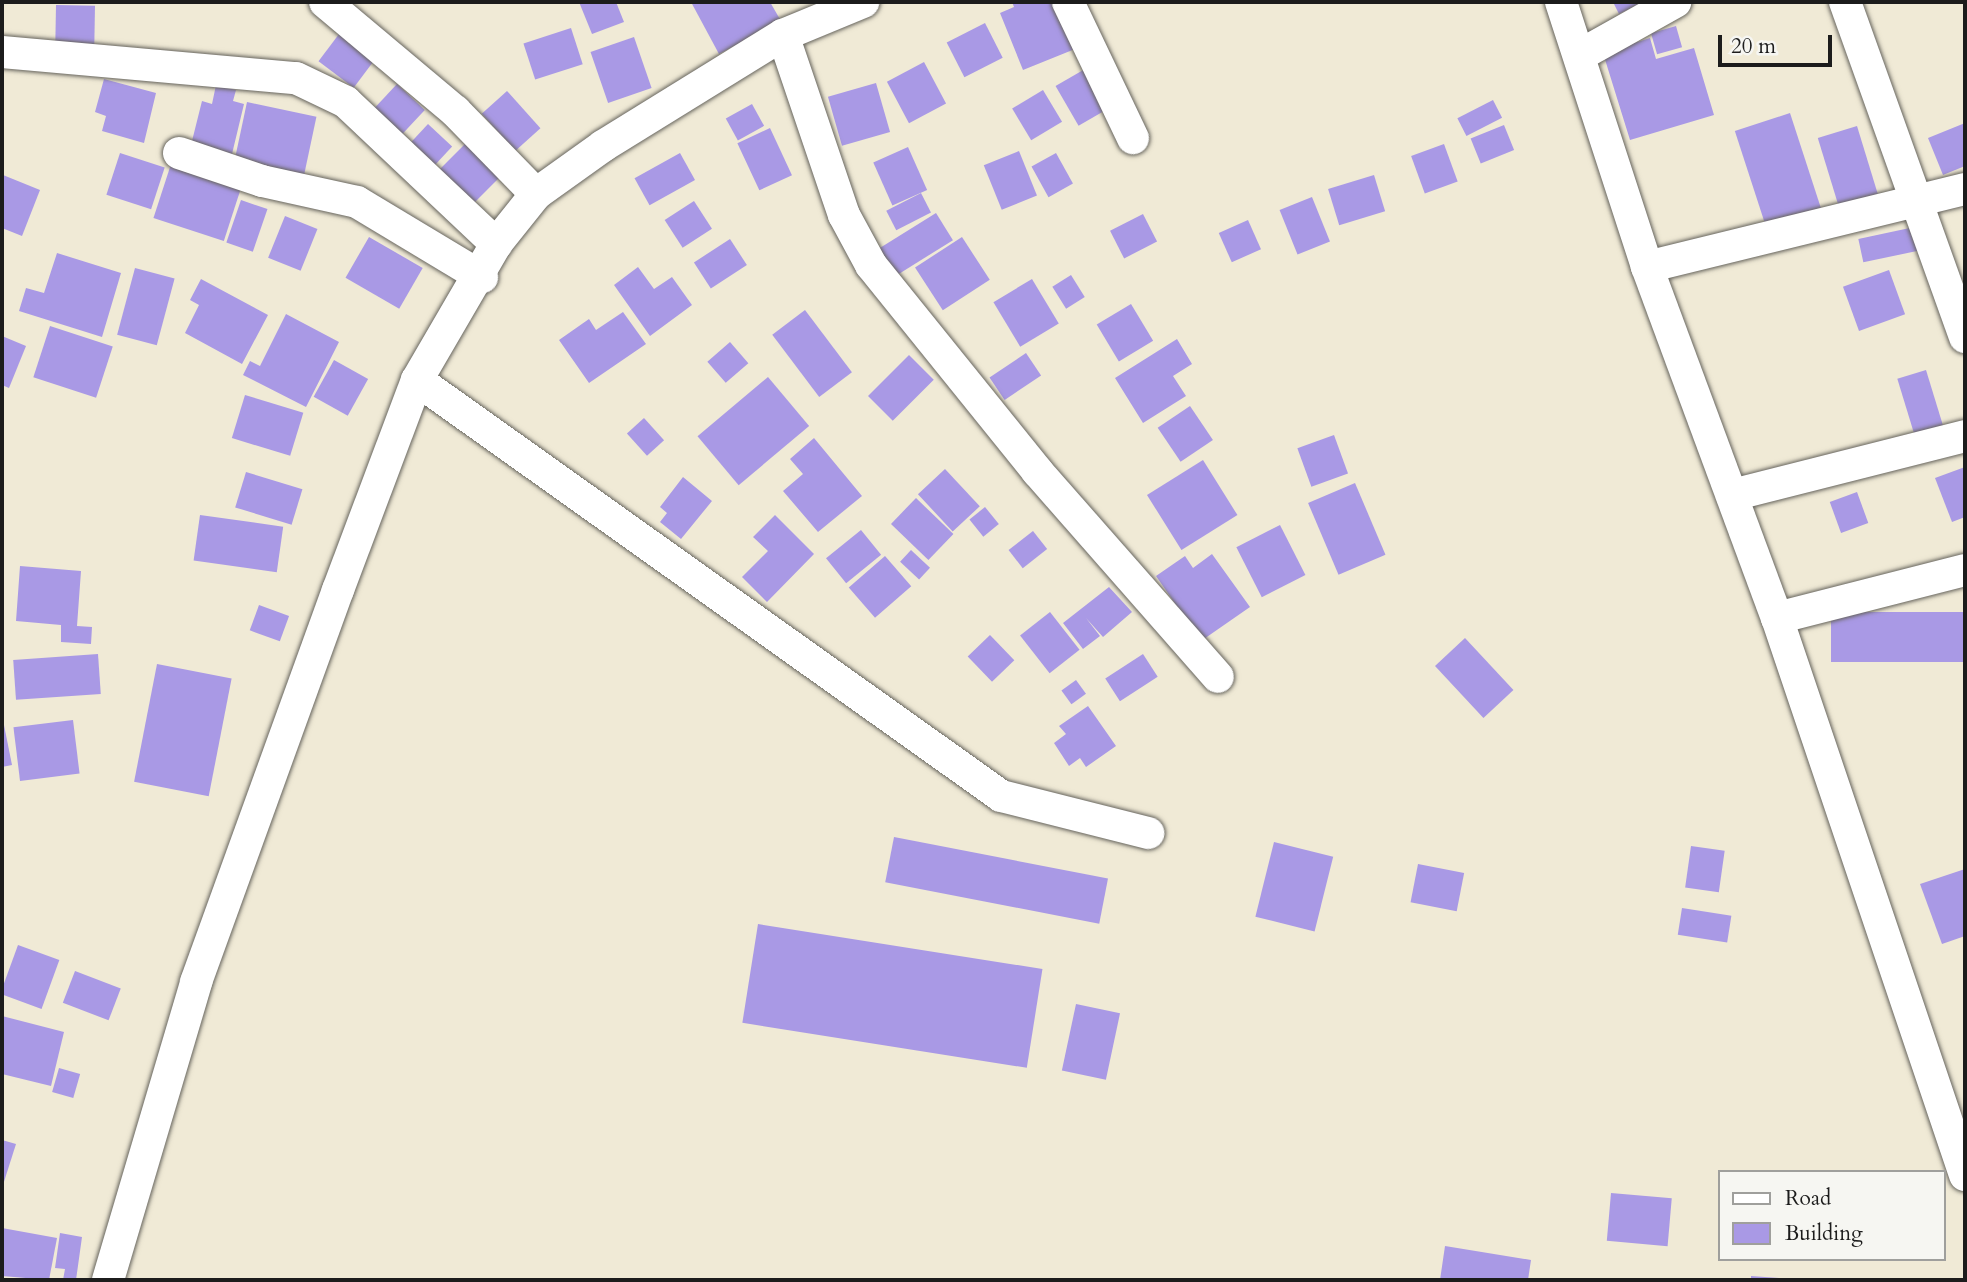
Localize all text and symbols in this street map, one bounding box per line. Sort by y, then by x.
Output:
scale bar [1722,21,1836,65]
text: 20 m [1731,32,1776,61]
legend [1718,1170,1946,1261]
text: Road [1785,1184,1831,1213]
text: Building [1785,1219,1863,1248]

